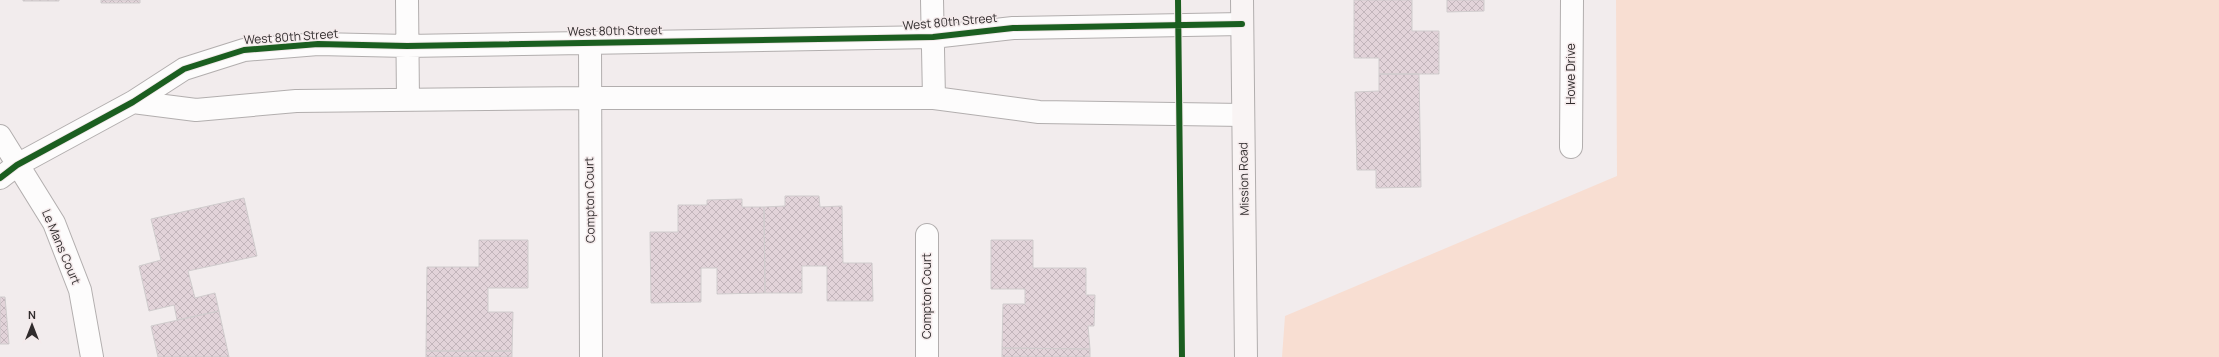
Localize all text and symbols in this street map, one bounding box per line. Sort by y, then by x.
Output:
street label: West 80th Street [902,9,998,34]
street label: West 80th Street [567,21,663,40]
street label: West 80th Street [243,25,339,48]
street label: Howe Drive [1562,43,1579,105]
street label: Mission Road [1234,142,1253,216]
street label: Compton Court [580,157,599,243]
street label: Le Mans Court [38,207,85,287]
street label: Compton Court [918,253,935,339]
north arrow [12,305,52,345]
text: N [28,307,36,322]

